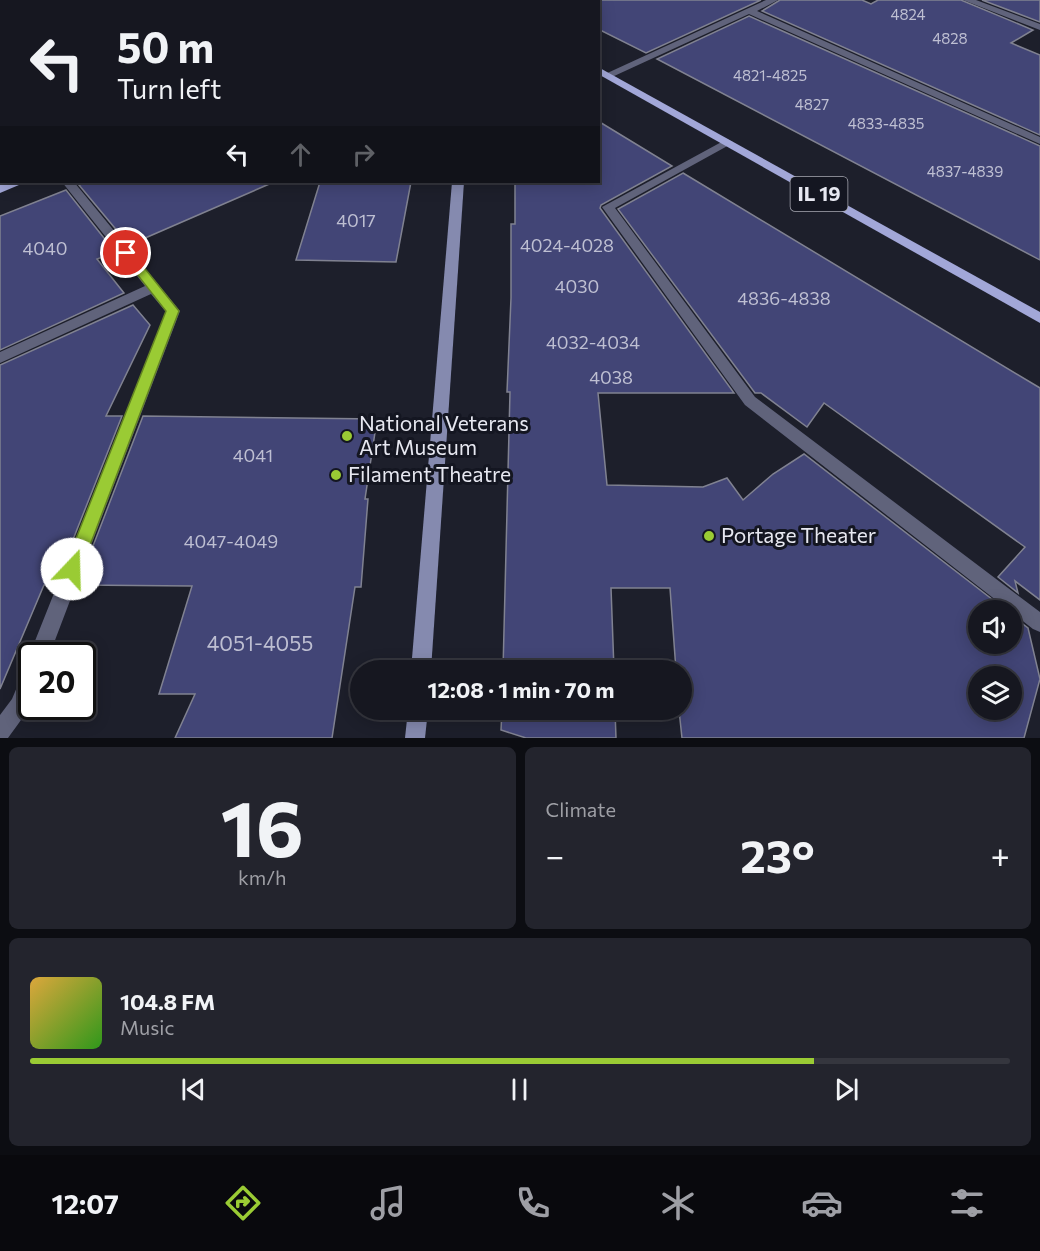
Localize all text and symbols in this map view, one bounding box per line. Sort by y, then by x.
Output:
house number: 4824 [890,5,926,23]
text: 50 m [117,20,214,72]
icon: left [18,24,96,102]
house number: 4828 [932,29,968,47]
house number: 4821-4825 [733,66,807,84]
text: Turn left [117,72,221,105]
house number: 4827 [795,95,829,113]
house number: 4833-4835 [848,114,924,132]
icon: left [221,138,254,171]
icon: ahead [284,138,317,171]
icon: right [347,138,380,171]
house number: 4837-4839 [927,162,1003,180]
road number: IL 19 [790,177,848,211]
house number: 4017 [336,209,376,231]
pin [100,227,151,278]
house number: 4024-4028 [520,234,614,256]
icon: arrive [109,236,142,269]
house number: 4040 [22,237,68,259]
house number: 4030 [555,275,599,297]
house number: 4836-4838 [737,287,831,309]
house number: 4032-4034 [546,331,640,353]
house number: 4038 [589,366,633,388]
place label: National Veterans Art Museum [359,410,529,459]
marker: National Veterans Art Museum [340,429,354,443]
house number: 4041 [233,444,273,466]
place label: Filament Theatre [348,461,511,486]
marker: Filament Theatre [329,468,343,482]
place label: Portage Theater [721,522,876,547]
marker: Portage Theater [702,529,716,543]
house number: 4047-4049 [184,530,278,552]
position arrow [40,537,104,601]
map controls [968,600,1022,720]
button: sound [968,600,1022,654]
house number: 4051-4055 [207,630,313,655]
speed limit sign: 20 [18,642,96,720]
button: layers [968,666,1022,720]
text: 12:08 · 1 min · 70 m [427,676,615,703]
text: 16 [221,778,304,873]
text: Climate [546,797,616,821]
text: 23° [740,827,815,882]
text: − [546,834,564,875]
text: + [991,834,1010,875]
text: km/h [238,865,287,889]
text: 104.8 FM [120,988,215,1015]
text: Music [120,1015,174,1039]
icon: previous [177,1073,210,1106]
icon: pause [503,1073,536,1106]
icon: next [830,1073,863,1106]
icon: directions [222,1182,264,1224]
icon: music [367,1182,409,1224]
icon: phone [512,1182,554,1224]
icon: climate [657,1182,699,1224]
icon: car [801,1182,843,1224]
icon: filters [946,1182,988,1224]
text: 12:07 [51,1187,119,1220]

